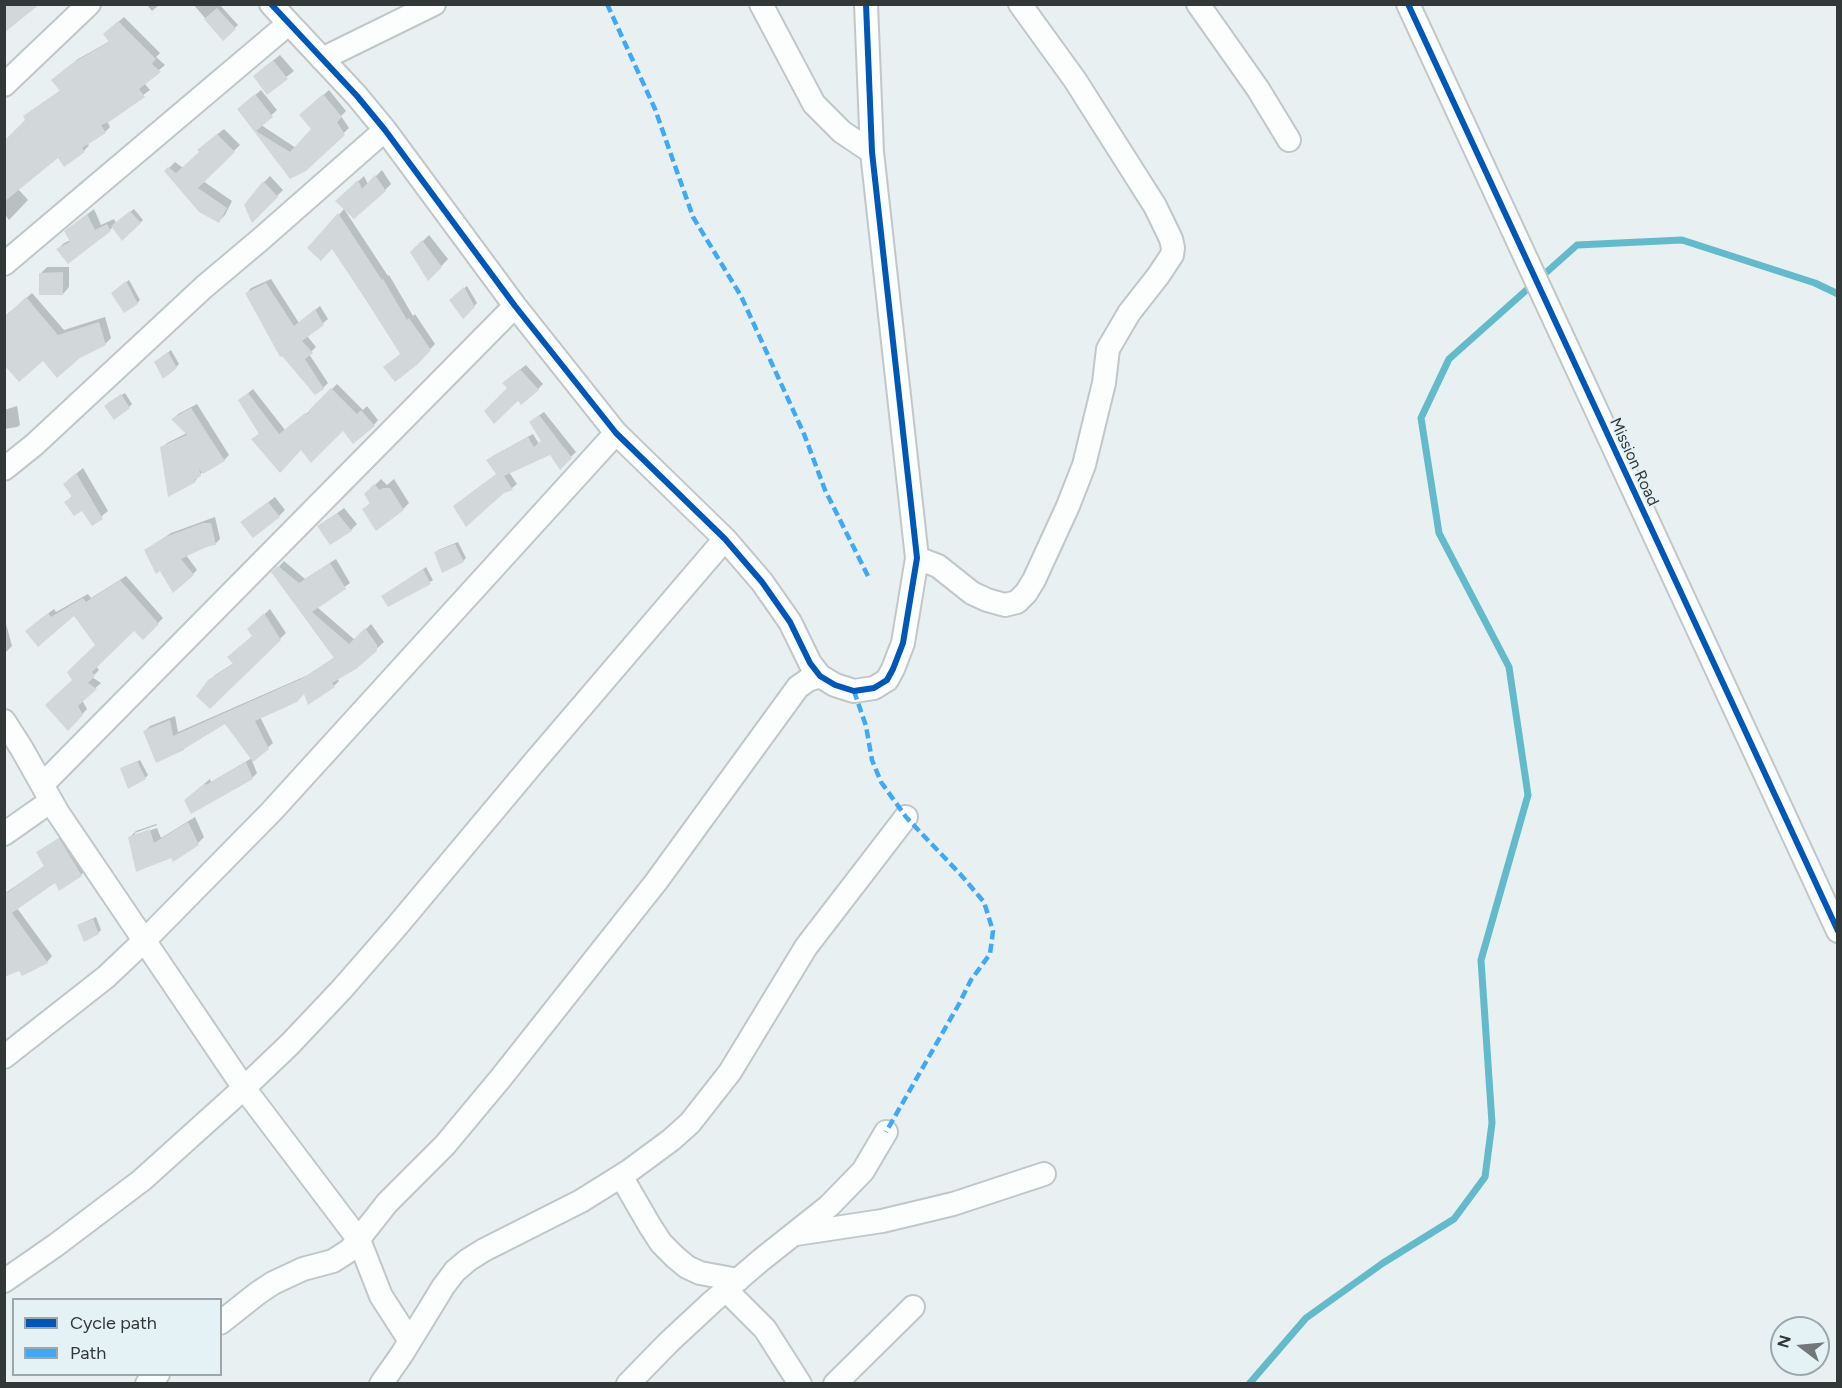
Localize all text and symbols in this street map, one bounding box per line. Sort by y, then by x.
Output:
street label: Mission Road [1605,415,1663,509]
legend [12,1298,222,1376]
text: Cycle path [70,1312,157,1334]
north arrow [1770,1316,1830,1376]
text: N [1773,1333,1795,1350]
text: Path [70,1342,106,1364]

